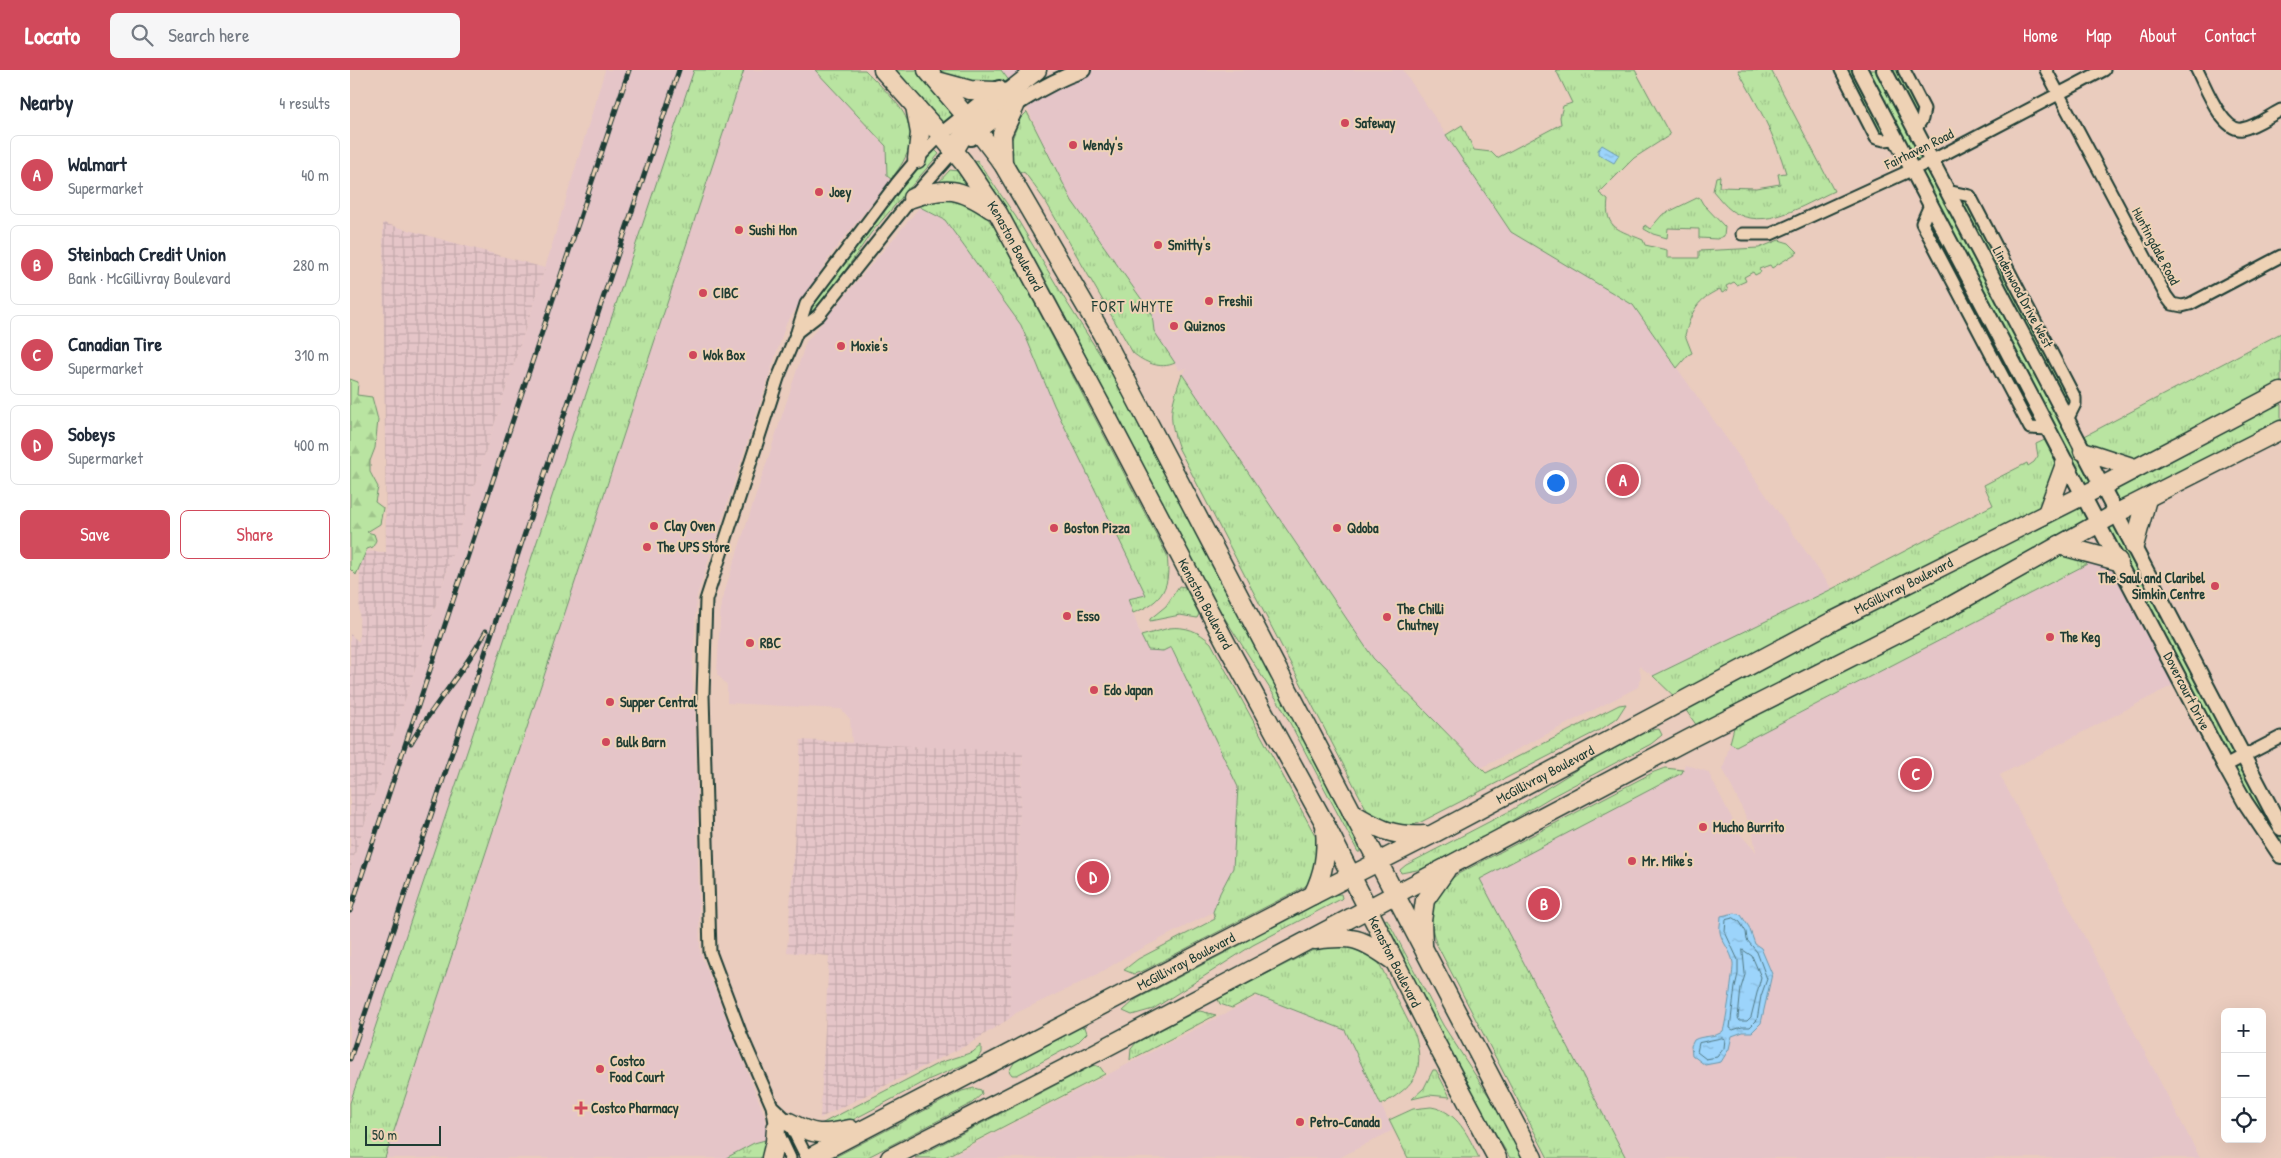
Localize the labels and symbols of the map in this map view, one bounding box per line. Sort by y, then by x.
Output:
place label: Safeway [1355,113,1395,134]
marker: Safeway [1339,117,1351,129]
street label: Fairhaven Road [1880,123,1957,174]
place label: Wendy's [1083,135,1123,156]
marker: Wendy's [1067,139,1079,151]
place label: Joey [829,182,851,203]
marker: Joey [813,186,825,198]
street label: Kenaston Boulevard [983,197,1048,295]
street label: Huntingdale Road [2127,204,2185,289]
place label: Sushi Hon [749,220,797,239]
marker: Sushi Hon [733,224,745,236]
place label: Smitty's [1168,235,1211,256]
marker: Smitty's [1152,239,1164,251]
street label: Lindenwood Drive West [1989,243,2058,351]
place label: CIBC [713,283,739,302]
marker: CIBC [697,287,709,299]
place label: Freshii [1218,291,1253,310]
district label: FORT WHYTE [1091,295,1174,317]
marker: Freshii [1203,295,1215,307]
place label: Quiznos [1184,316,1226,335]
marker: Quiznos [1168,320,1180,332]
place label: Moxie's [851,336,888,355]
marker: Moxie's [835,340,847,352]
place label: Wok Box [703,345,745,364]
marker: Wok Box [687,349,699,361]
pin: A [1607,461,1639,499]
your location [1543,470,1569,496]
place label: Clay Oven [664,516,715,537]
place label: Boston Pizza [1064,518,1130,537]
place label: Qdoba [1347,518,1379,537]
marker: Clay Oven [648,520,660,532]
marker: Boston Pizza [1048,522,1060,534]
marker: Qdoba [1331,522,1343,534]
place label: The UPS Store [656,537,731,556]
marker: The UPS Store [641,541,653,553]
street label: McGillivray Boulevard [1851,552,1956,618]
street label: Kenaston Boulevard [1174,555,1238,653]
place label: The Saul and Claribel Simkin Centre [2097,568,2205,603]
marker: The Saul and Claribel Simkin Centre [2209,580,2221,592]
place label: The Chilli Chutney [1396,599,1444,636]
place label: Esso [1077,606,1100,625]
marker: Esso [1061,610,1073,622]
marker: The Chilli Chutney [1381,611,1393,623]
place label: The Keg [2059,627,2100,648]
marker: The Keg [2044,631,2056,643]
place label: RBC [760,633,781,652]
marker: RBC [744,637,756,649]
street label: Dovercourt Drive [2160,648,2215,733]
place label: Edo Japan [1104,680,1153,701]
marker: Edo Japan [1088,684,1100,696]
place label: Supper Central [620,692,697,713]
marker: Supper Central [604,696,616,708]
place label: Bulk Barn [616,732,666,751]
marker: Bulk Barn [600,736,612,748]
street label: McGillivray Boulevard [1493,740,1597,808]
pin: C [1900,755,1932,793]
place label: Mucho Burrito [1713,817,1785,836]
marker: Mucho Burrito [1697,821,1709,833]
place label: Mr. Mike's [1642,851,1693,870]
marker: Mr. Mike's [1626,855,1638,867]
pin: D [1077,858,1109,896]
pin: B [1528,885,1560,923]
street label: Kenaston Boulevard [1364,912,1426,1011]
street label: McGillivray Boulevard [1133,927,1238,994]
place label: Costco Food Court [609,1051,666,1086]
marker: Costco Food Court [594,1063,606,1075]
place label: Costco Pharmacy [591,1098,679,1119]
marker: Costco Pharmacy [575,1102,587,1114]
place label: Petro-Canada [1310,1112,1380,1131]
marker: Petro-Canada [1294,1116,1306,1128]
scale bar [365,1123,441,1146]

